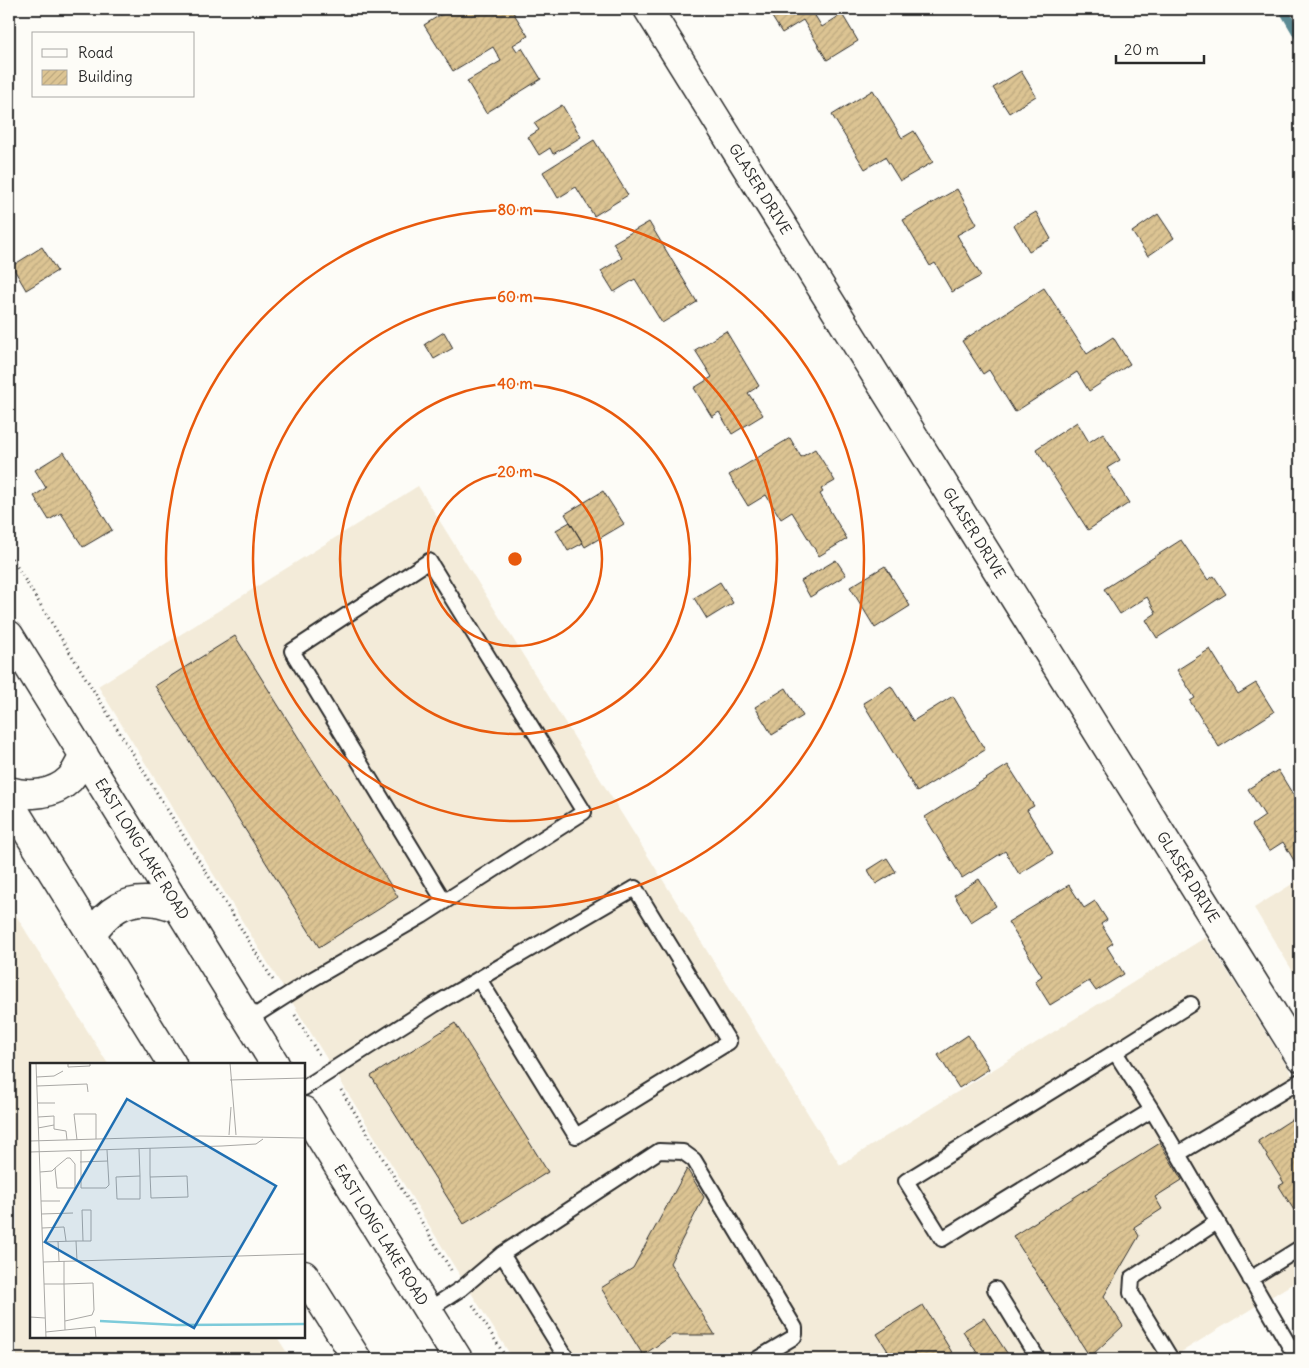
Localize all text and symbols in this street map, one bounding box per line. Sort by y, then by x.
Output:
legend [32,32,195,98]
scale bar [1116,32,1204,64]
text: 20 m [1124,40,1159,59]
text: Road [78,43,113,62]
text: Building [78,67,133,86]
street label: GLASER DRIVE [725,140,796,238]
text: 80 m [497,200,533,219]
text: 60 m [497,287,533,306]
text: 40 m [497,374,533,393]
text: 20 m [498,462,532,481]
street label: GLASER DRIVE [939,484,1010,582]
centre of rings [506,550,524,568]
street label: EAST LONG LAKE ROAD [91,775,194,923]
street label: GLASER DRIVE [1153,828,1224,926]
inset map [30,1063,305,1338]
street label: EAST LONG LAKE ROAD [330,1161,433,1309]

